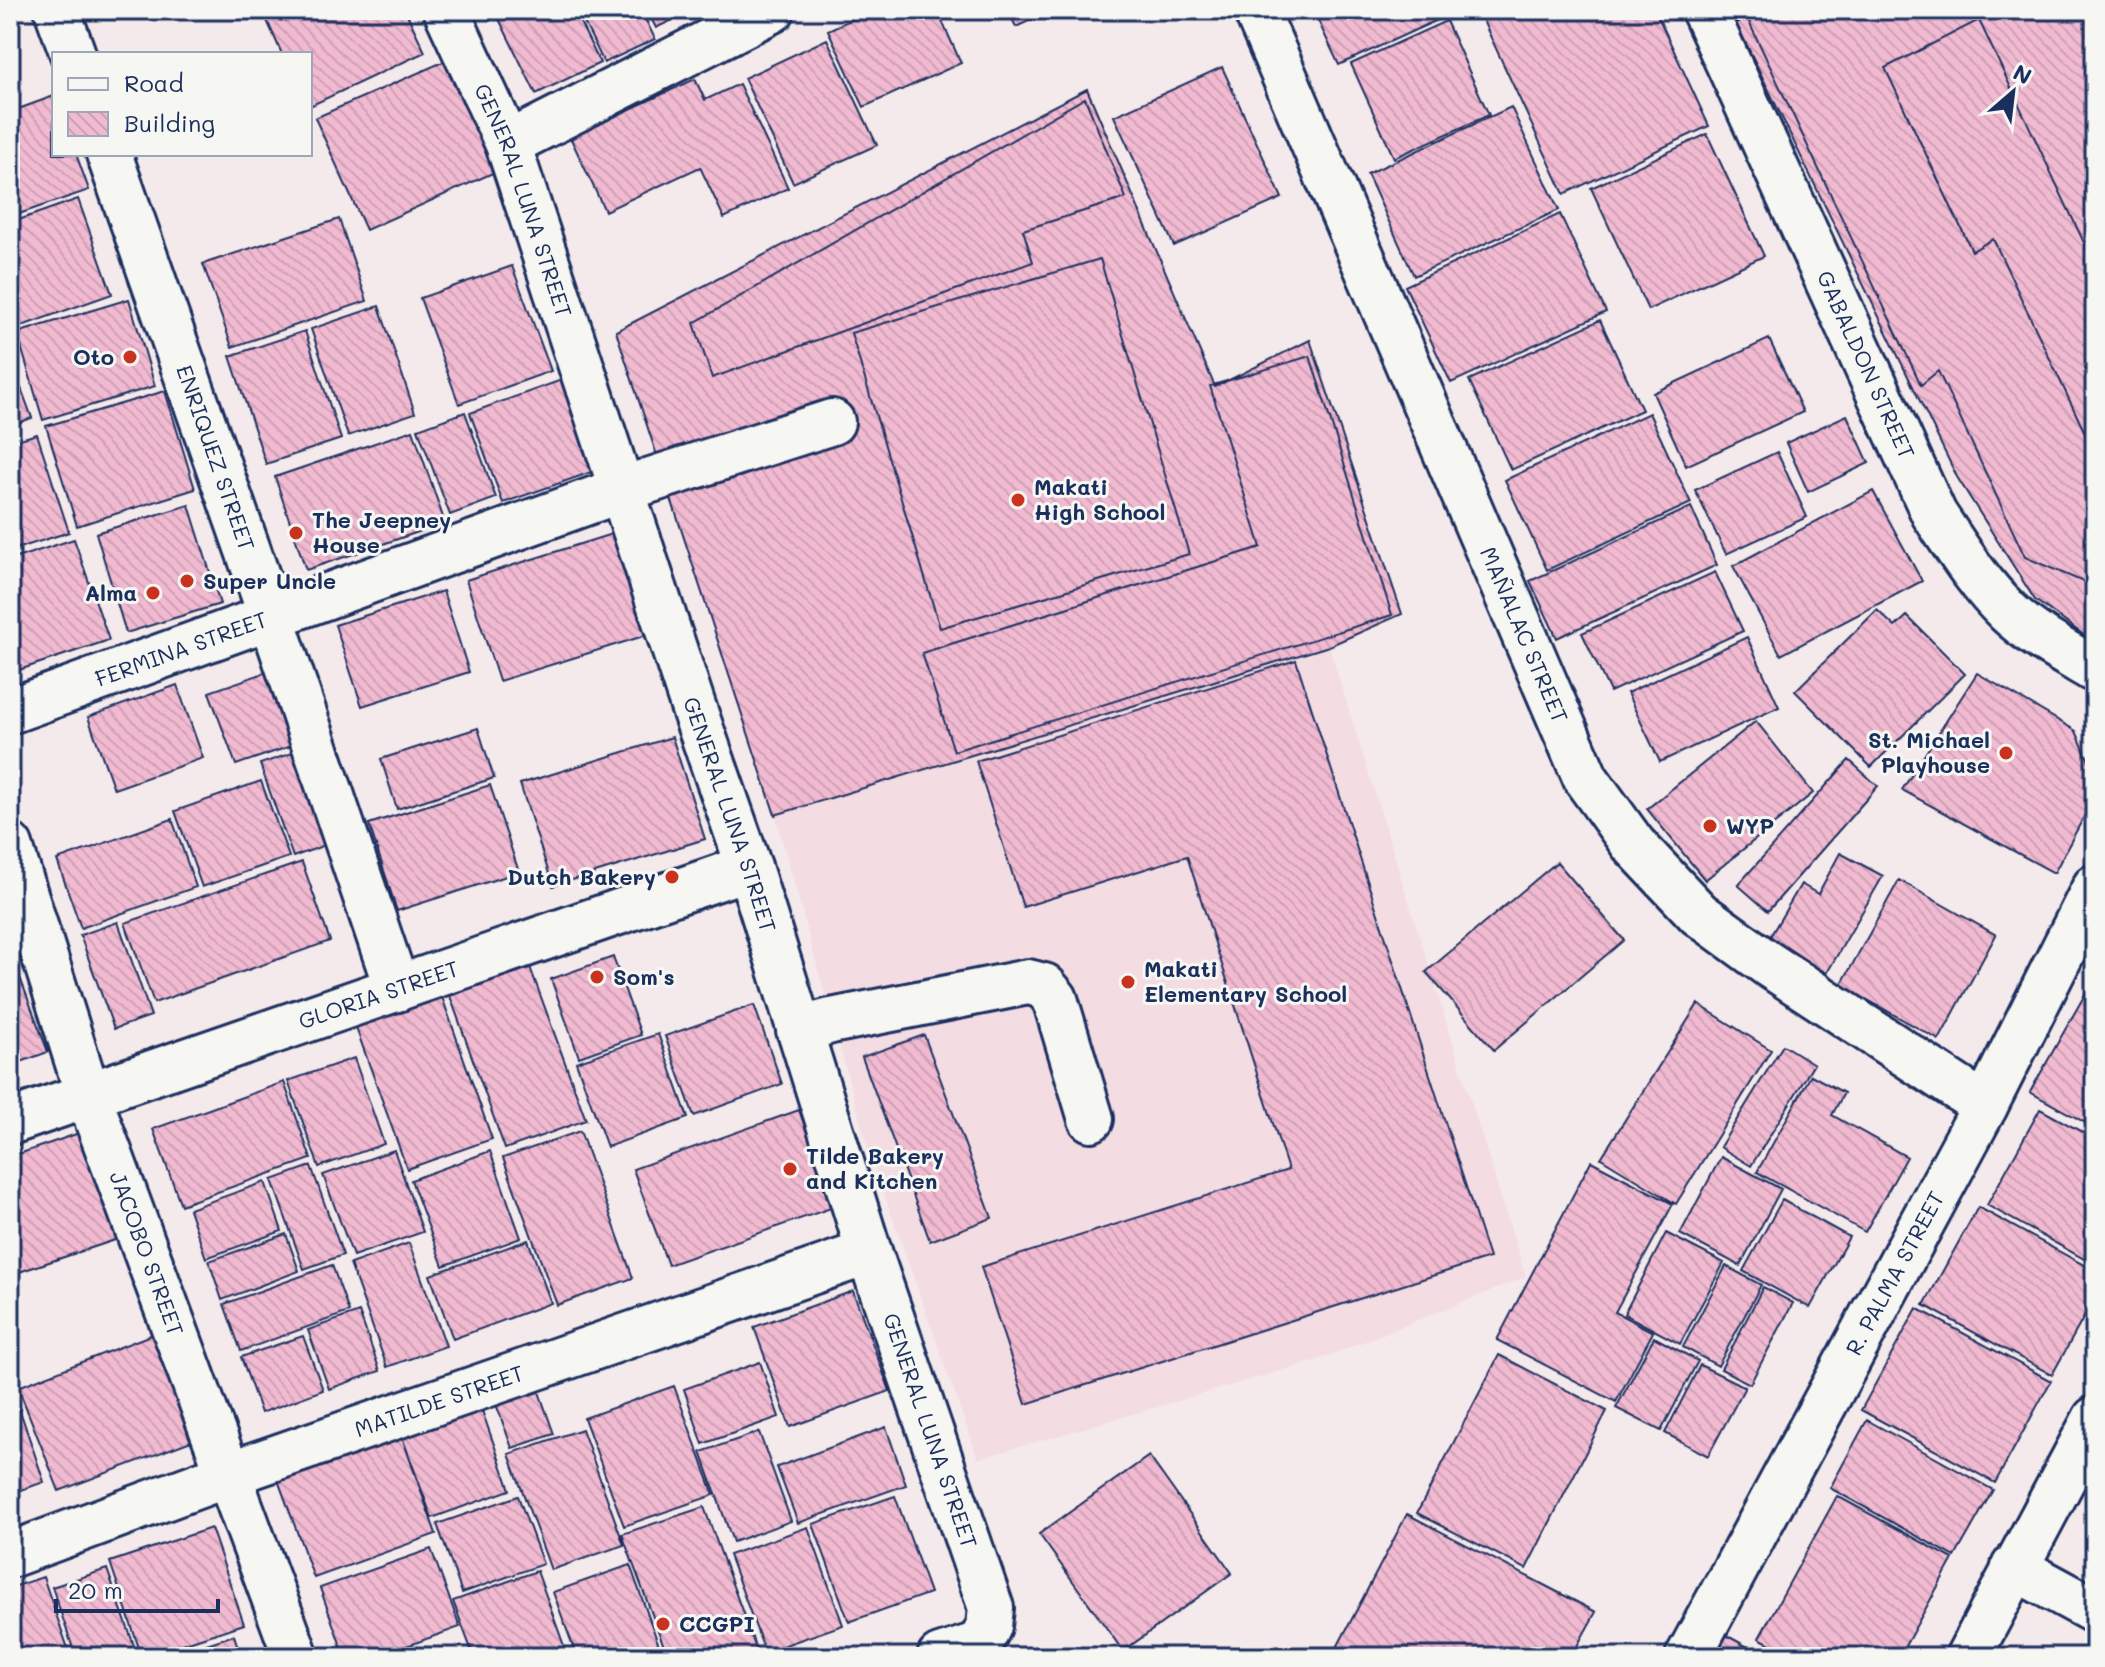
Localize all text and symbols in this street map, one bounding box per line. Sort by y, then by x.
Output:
legend [52,52,312,156]
north arrow [1973,52,2053,132]
text: N [2008,57,2037,91]
text: Road [124,67,184,98]
street label: GENERAL LUNA STREET [468,79,579,321]
text: Building [124,107,215,138]
street label: GABALDON STREET [1811,266,1922,463]
place label: Oto [73,342,114,371]
marker: Oto [121,348,139,366]
street label: ENRIQUEZ STREET [170,361,262,555]
place label: Makati High School [1034,472,1165,526]
marker: Makati High School [1009,491,1027,509]
place label: The Jeepney House [312,505,451,559]
marker: The Jeepney House [287,524,305,542]
street label: MAÑALAC STREET [1474,542,1575,727]
place label: Super Uncle [203,566,336,595]
marker: Super Uncle [178,572,196,590]
place label: Alma [85,578,137,607]
marker: Alma [144,584,162,602]
street label: FERMINA STREET [91,604,271,693]
street label: GENERAL LUNA STREET [677,693,783,936]
place label: St. Michael Playhouse [1868,725,1990,779]
marker: St. Michael Playhouse [1997,744,2015,762]
place label: WYP [1726,811,1774,840]
marker: WYP [1701,817,1719,835]
place label: Dutch Bakery [507,862,656,891]
marker: Dutch Bakery [663,868,681,886]
street label: GLORIA STREET [295,953,462,1035]
place label: Makati Elementary School [1144,954,1347,1008]
place label: Som's [613,962,675,991]
marker: Som's [588,968,606,986]
marker: Makati Elementary School [1119,973,1137,991]
place label: Tilde Bakery and Kitchen [806,1141,944,1195]
marker: Tilde Bakery and Kitchen [781,1160,799,1178]
street label: JACOBO STREET [103,1167,191,1340]
street label: R. PALMA STREET [1838,1186,1950,1360]
street label: GENERAL LUNA STREET [877,1309,984,1552]
street label: MATILDE STREET [351,1358,528,1443]
scale bar [56,1563,218,1613]
text: 20 m [68,1574,123,1605]
place label: CCGPI [679,1609,755,1638]
marker: CCGPI [654,1615,672,1633]

